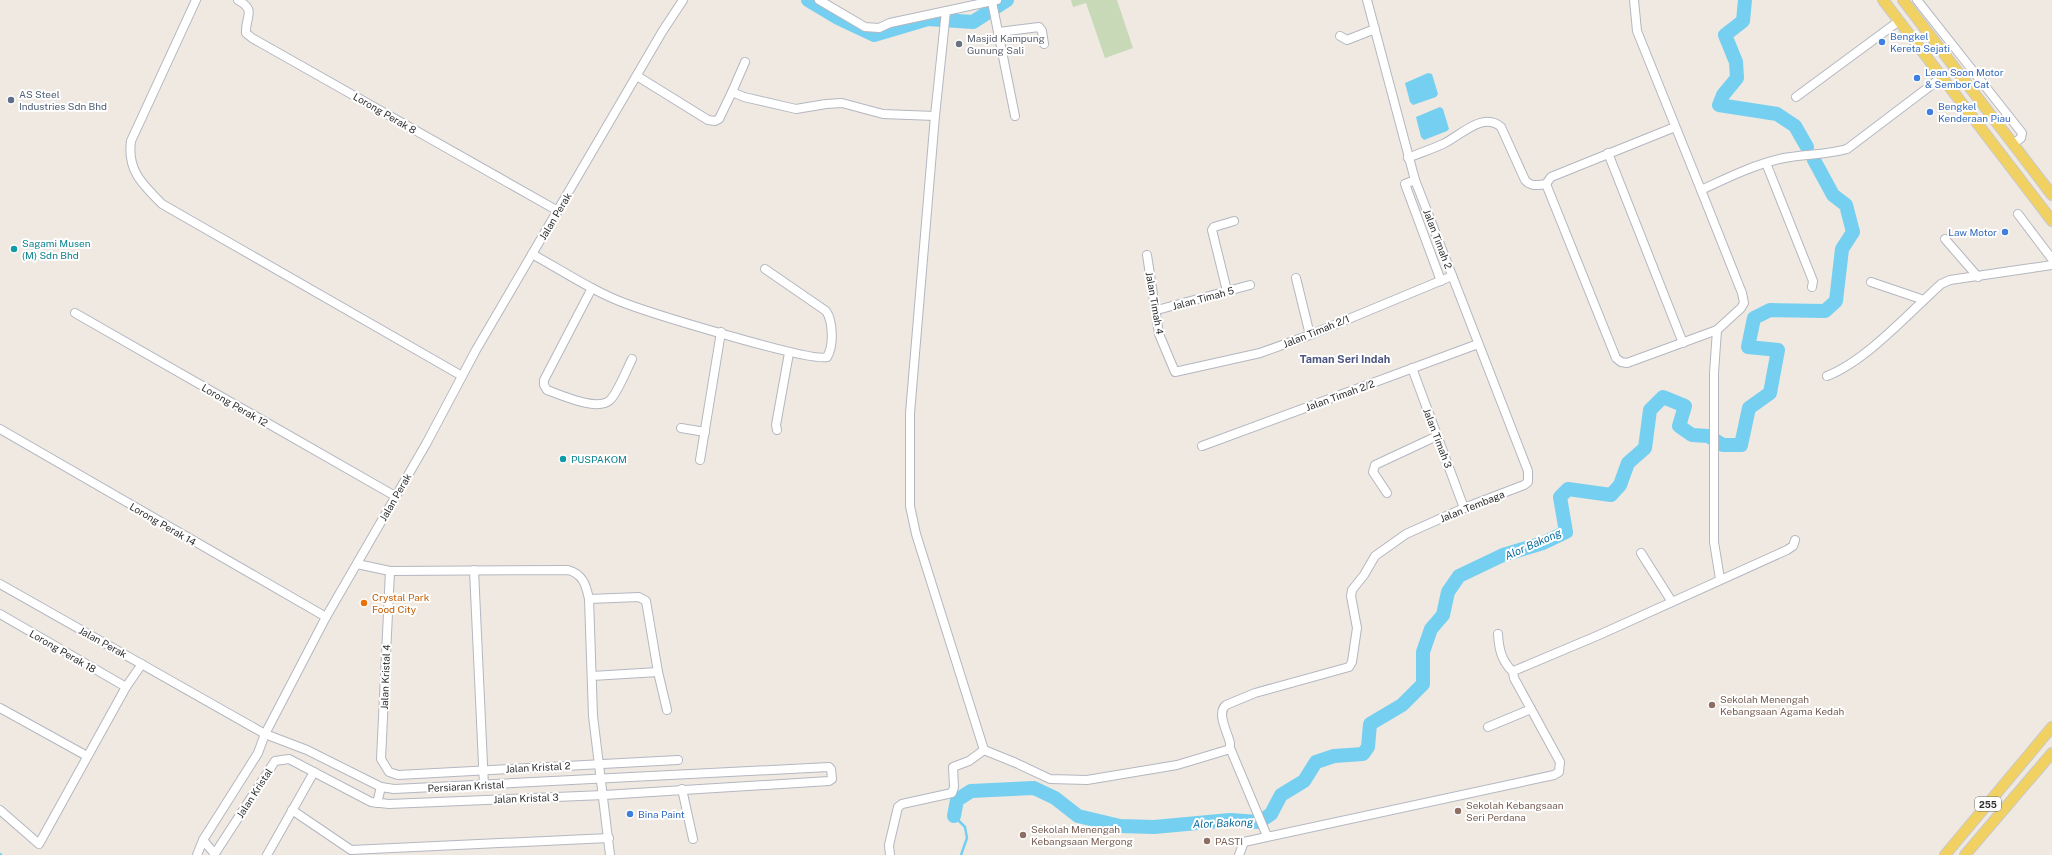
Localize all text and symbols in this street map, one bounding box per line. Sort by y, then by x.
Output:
place label: Bengkel Kereta Sejati [1890,30,1950,54]
place label: Masjid Kampung Gunung Sali [967,32,1045,56]
marker: Bengkel Kereta Sejati [1877,37,1887,47]
marker: Masjid Kampung Gunung Sali [954,39,964,49]
place label: Lean Soon Motor & Sembor Cat [1925,66,2004,90]
marker: Lean Soon Motor & Sembor Cat [1912,73,1922,83]
place label: AS Steel Industries Sdn Bhd [19,88,107,112]
street label: Lorong Perak 8 [351,90,419,136]
marker: AS Steel Industries Sdn Bhd [6,95,16,105]
place label: Bengkel Kenderaan Piau [1938,100,2011,124]
marker: Bengkel Kenderaan Piau [1925,107,1935,117]
street label: Jalan Perak [536,190,574,242]
street label: Jalan Timah 2 [1421,207,1455,271]
place label: Law Motor [1948,226,1997,238]
marker: Law Motor [2000,227,2010,237]
place label: Sagami Musen (M) Sdn Bhd [22,237,91,261]
marker: Sagami Musen (M) Sdn Bhd [9,244,19,254]
street label: Jalan Timah 4 [1144,271,1166,335]
street label: Jalan Timah 5 [1171,284,1235,312]
street label: Jalan Timah 2/1 [1281,312,1351,350]
district label: Taman Seri Indah [1300,353,1390,365]
street label: Jalan Timah 2/2 [1304,377,1376,413]
street label: Lorong Perak 12 [200,381,270,429]
street label: Jalan Timah 3 [1421,406,1455,470]
place label: PUSPAKOM [571,453,627,465]
marker: PUSPAKOM [558,454,568,464]
street label: Jalan Perak [377,471,414,523]
street label: Jalan Tembaga [1438,488,1506,524]
street label: Lorong Perak 14 [128,500,198,548]
water label: Alor Bakong [1503,526,1564,562]
place label: Crystal Park Food City [372,591,430,615]
marker: Crystal Park Food City [359,598,369,608]
street label: Jalan Perak [77,624,129,660]
street label: Lorong Perak 18 [28,627,98,675]
street label: Jalan Kristal 4 [378,644,392,710]
place label: Sekolah Menengah Kebangsaan Agama Kedah [1720,693,1845,717]
marker: Sekolah Menengah Kebangsaan Agama Kedah [1707,700,1717,710]
street label: Jalan Kristal 2 [505,759,571,775]
street label: Jalan Kristal [234,766,274,820]
street label: Persiaran Kristal [427,778,505,794]
street label: Jalan Kristal 3 [493,791,559,805]
road number: 255 [1975,797,2001,811]
place label: Sekolah Kebangsaan Seri Perdana [1466,799,1564,823]
marker: Sekolah Kebangsaan Seri Perdana [1453,806,1463,816]
place label: Bina Paint [638,808,685,820]
marker: Bina Paint [625,809,635,819]
water label: Alor Bakong [1193,816,1254,830]
place label: Sekolah Menengah Kebangsaan Mergong [1031,823,1133,847]
marker: Sekolah Menengah Kebangsaan Mergong [1018,830,1028,840]
place label: PASTI [1215,835,1243,847]
marker: PASTI [1202,836,1212,846]

